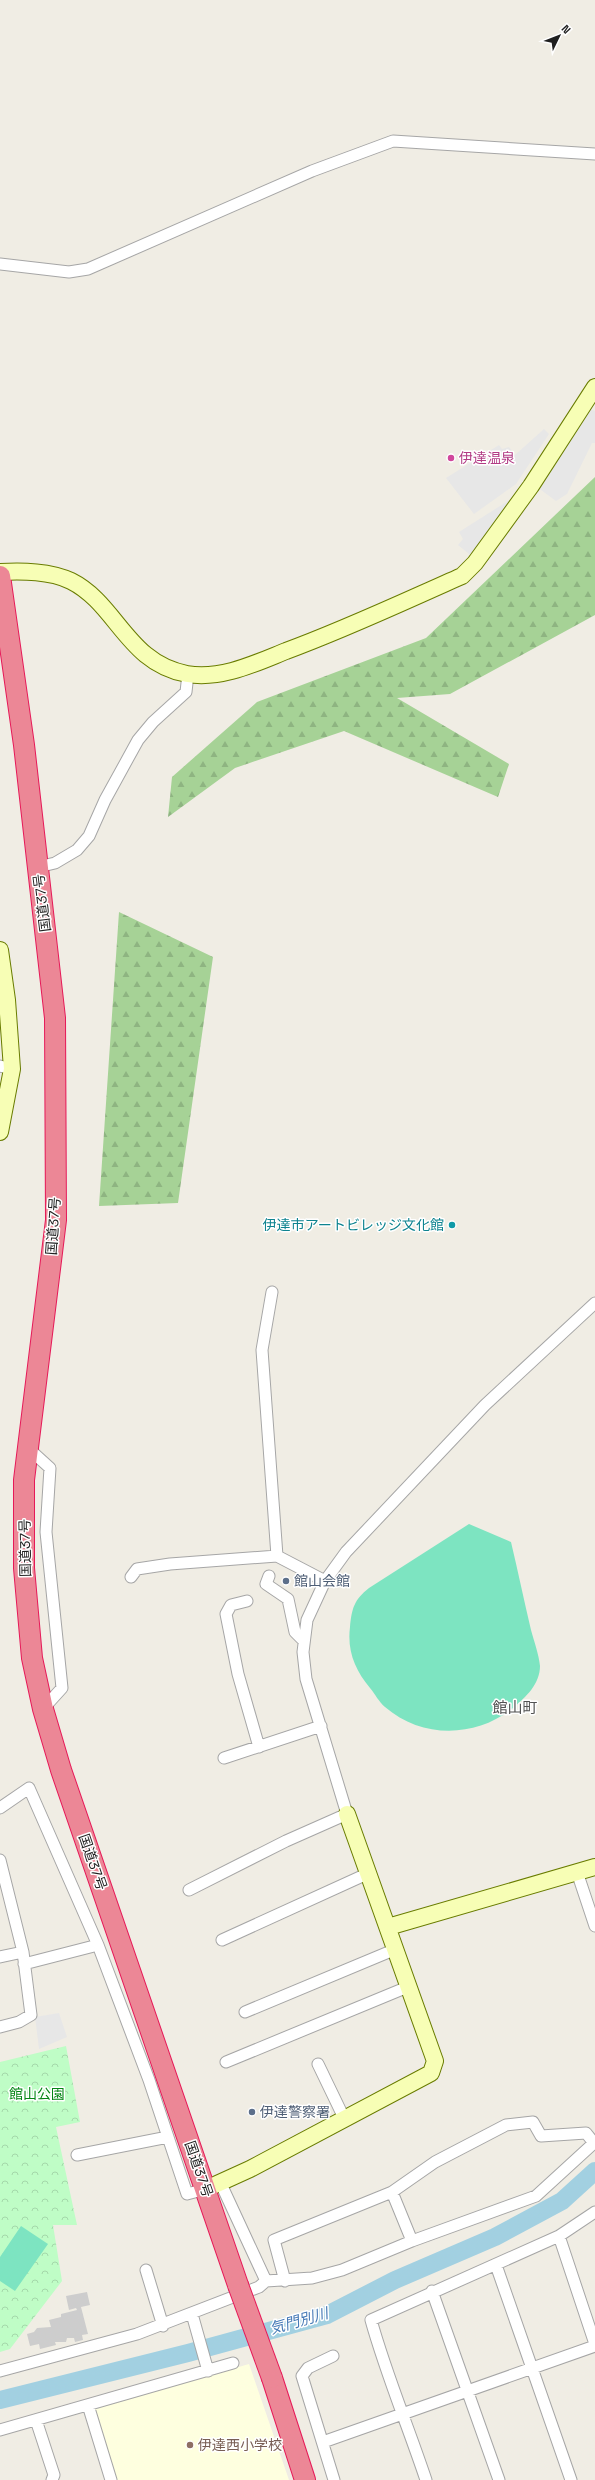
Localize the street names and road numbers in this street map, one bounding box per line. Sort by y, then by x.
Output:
street label: 国道37号 [30,873,54,933]
street label: 国道37号 [42,1196,64,1256]
street label: 国道37号 [15,1519,35,1577]
street label: 国道37号 [75,1831,111,1893]
street label: 国道37号 [181,2138,217,2200]

